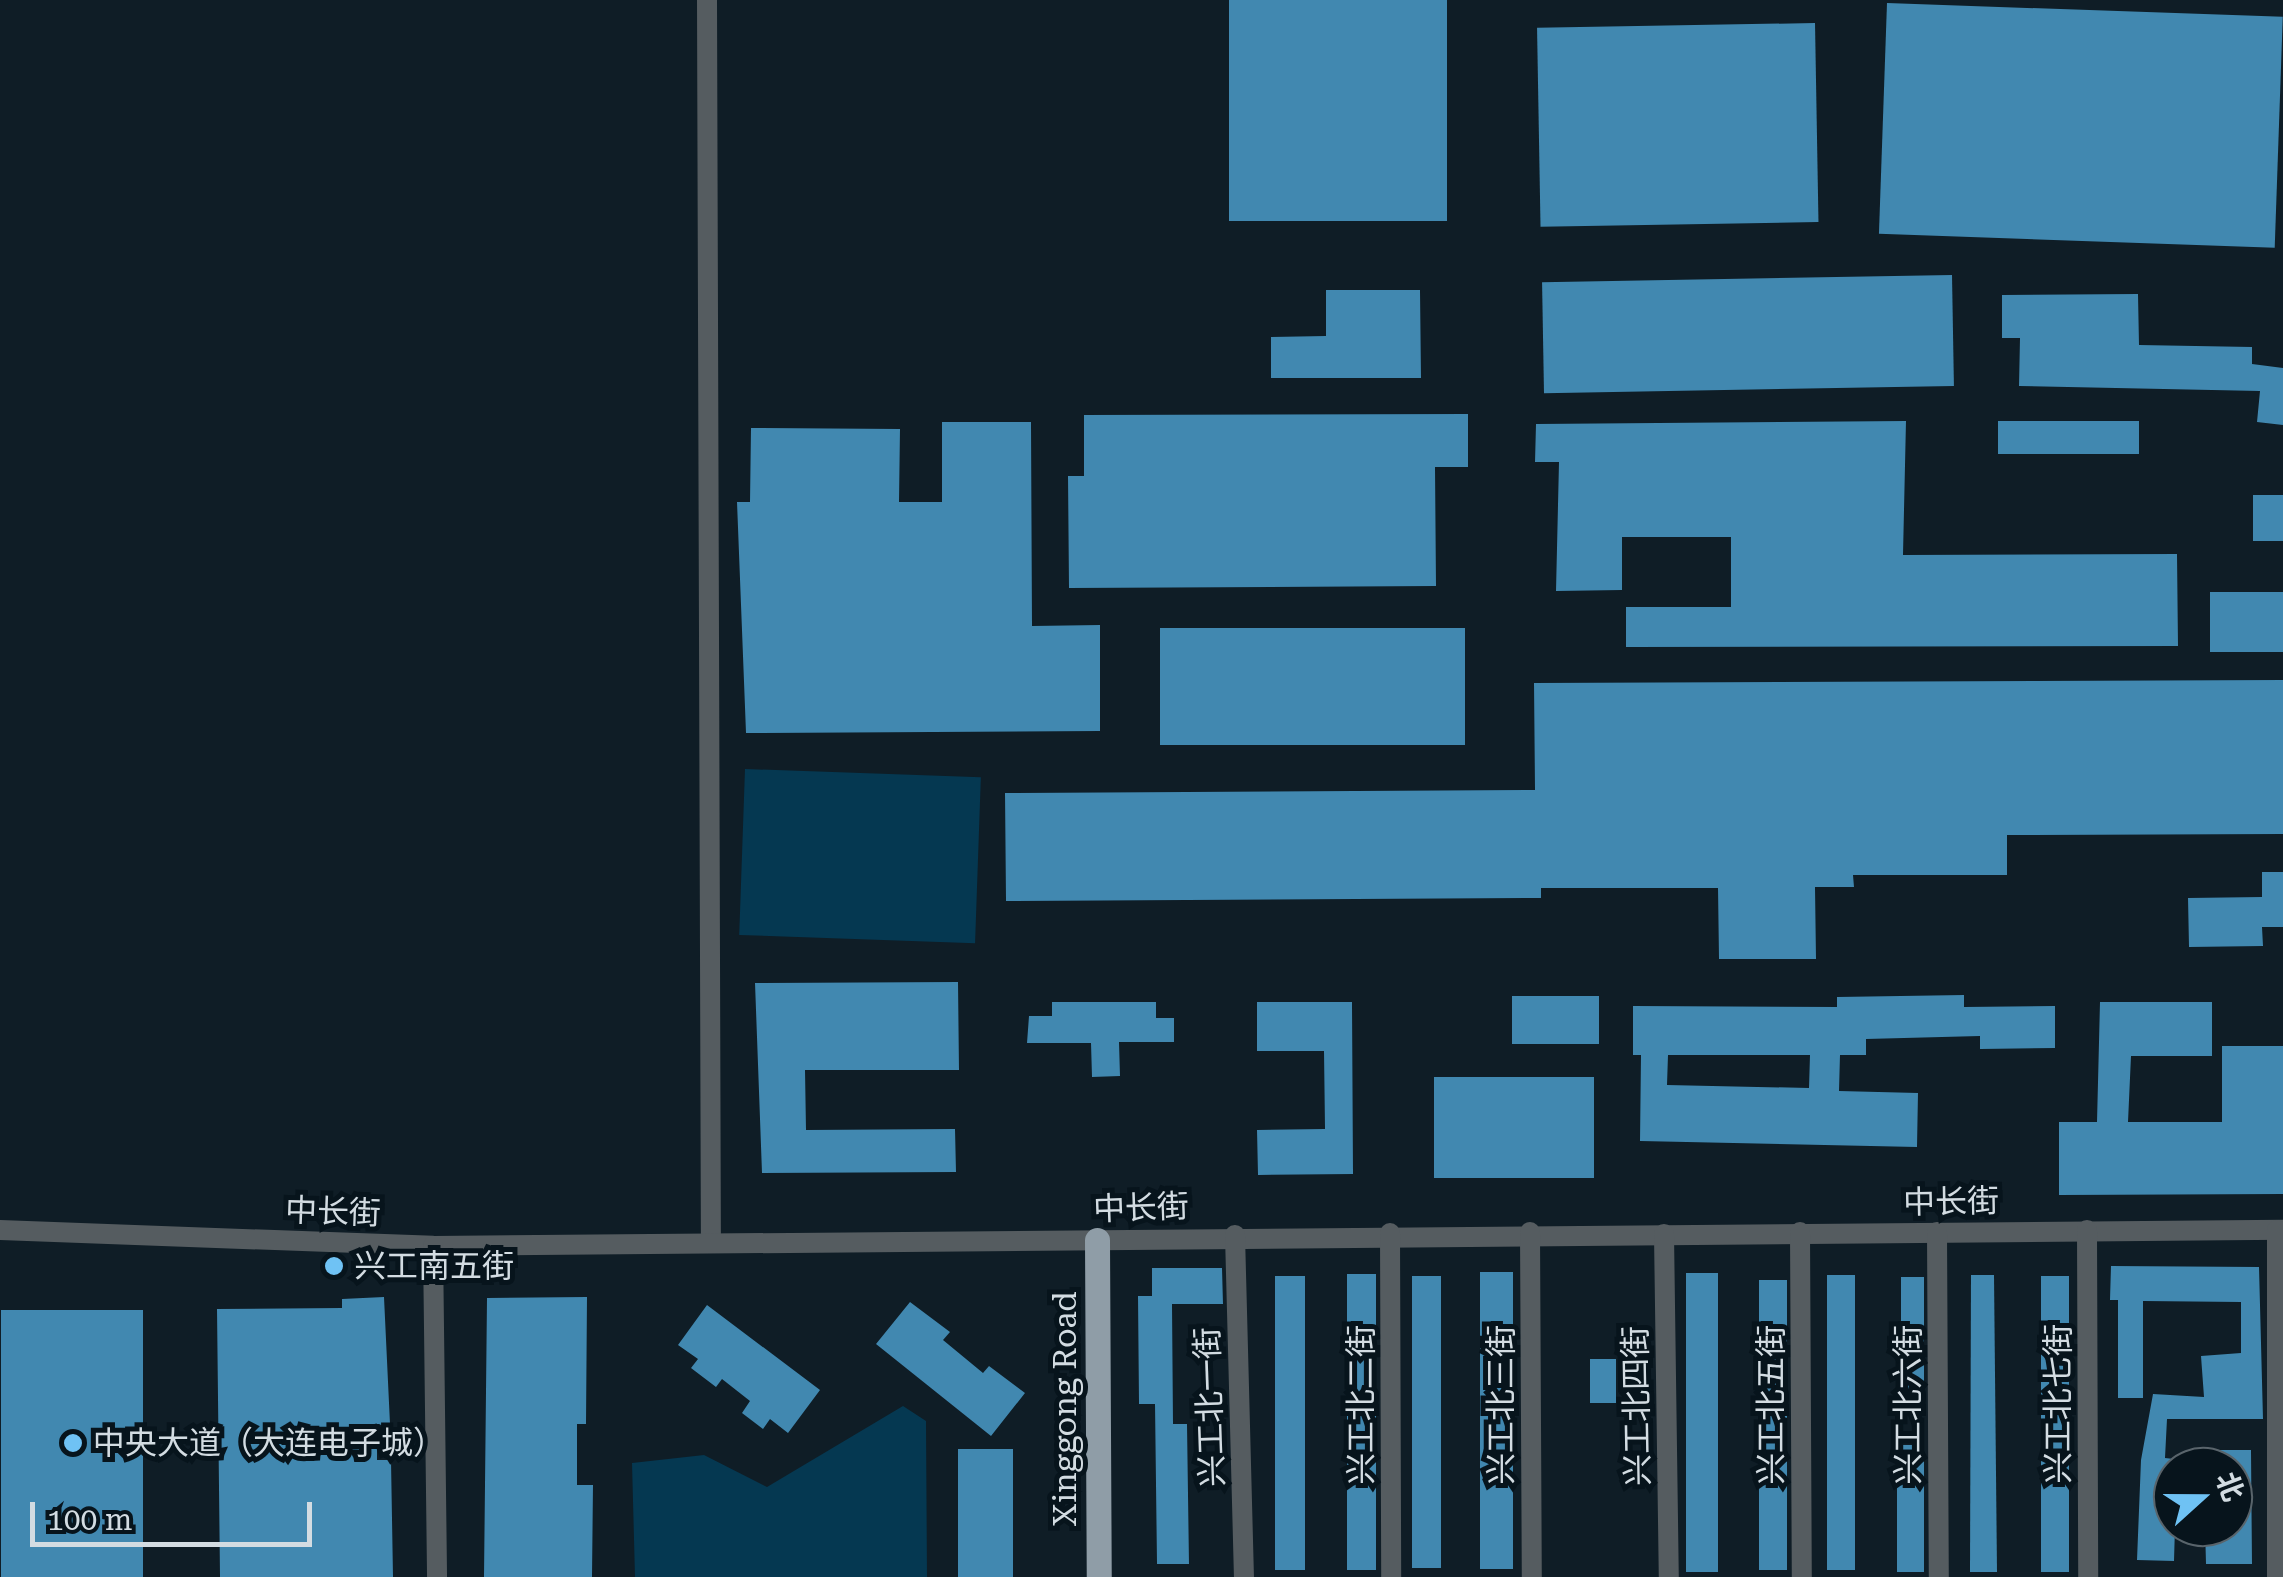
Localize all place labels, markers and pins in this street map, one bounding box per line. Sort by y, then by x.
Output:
place label: 兴工南五街 [354,1247,514,1285]
marker: 兴工南五街 [323,1255,345,1277]
place label: 中央大道（大连电子城） [93,1424,445,1462]
marker: 中央大道（大连电子城） [62,1432,84,1454]

